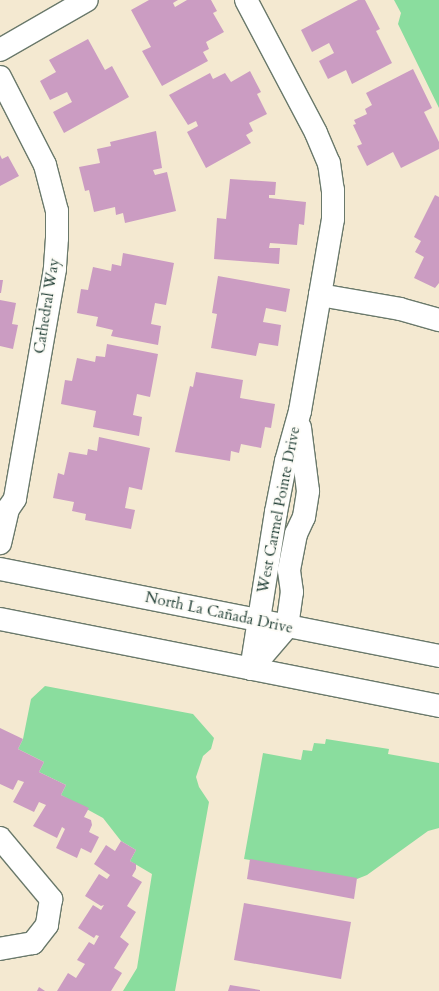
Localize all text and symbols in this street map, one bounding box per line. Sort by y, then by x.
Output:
street label: Cathedral Way [31,257,63,355]
street label: West Carmel Pointe Drive [254,425,304,595]
street label: North La Cañada Drive [143,589,295,637]

